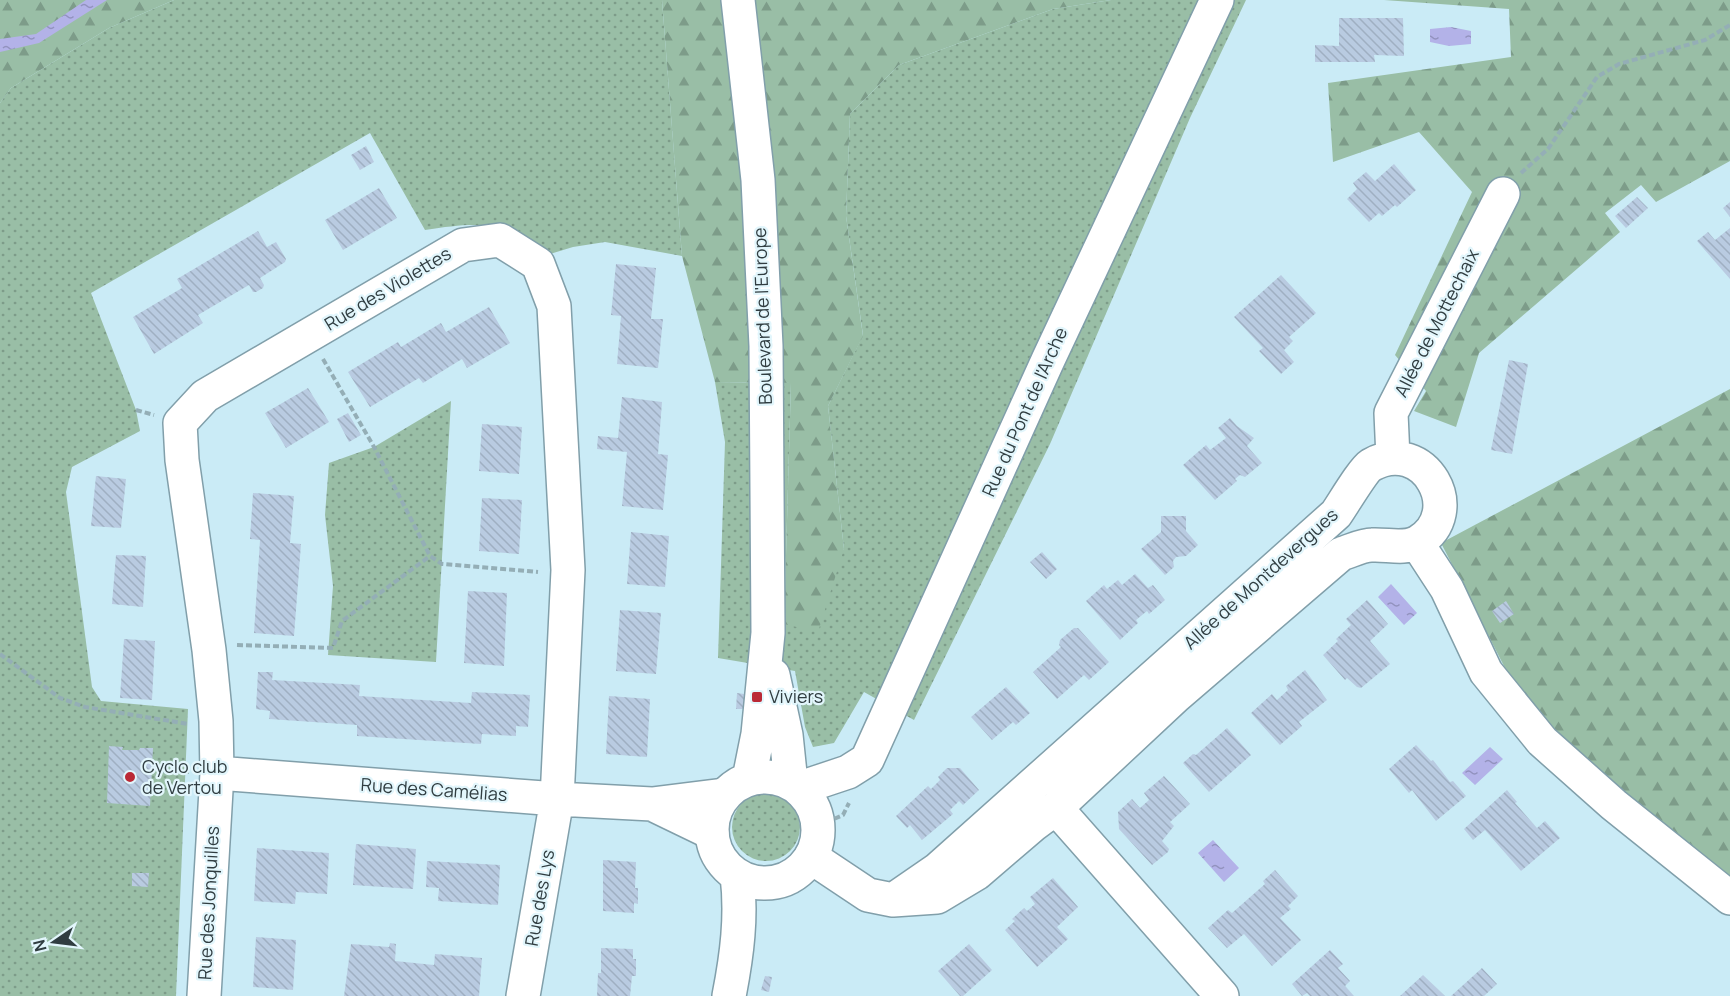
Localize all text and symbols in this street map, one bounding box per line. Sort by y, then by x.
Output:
street label: Boulevard de l'Europe [747,227,777,405]
street label: Rue des Violettes [320,241,455,335]
street label: Allée de Mottechaix [1388,244,1484,401]
street label: Rue du Pont de l'Arche [976,323,1072,500]
street label: Allée de Montdevergues [1178,502,1343,654]
place label: Viviers [769,684,823,708]
marker: Viviers [750,690,764,704]
place label: Cyclo club de Vertou [142,754,227,799]
marker: Cyclo club de Vertou [123,770,137,784]
street label: Rue des Camélias [360,772,508,806]
street label: Rue des Jonquilles [192,825,224,980]
street label: Rue des Lys [519,848,559,948]
north arrow [24,912,84,972]
text: N [27,937,52,954]

